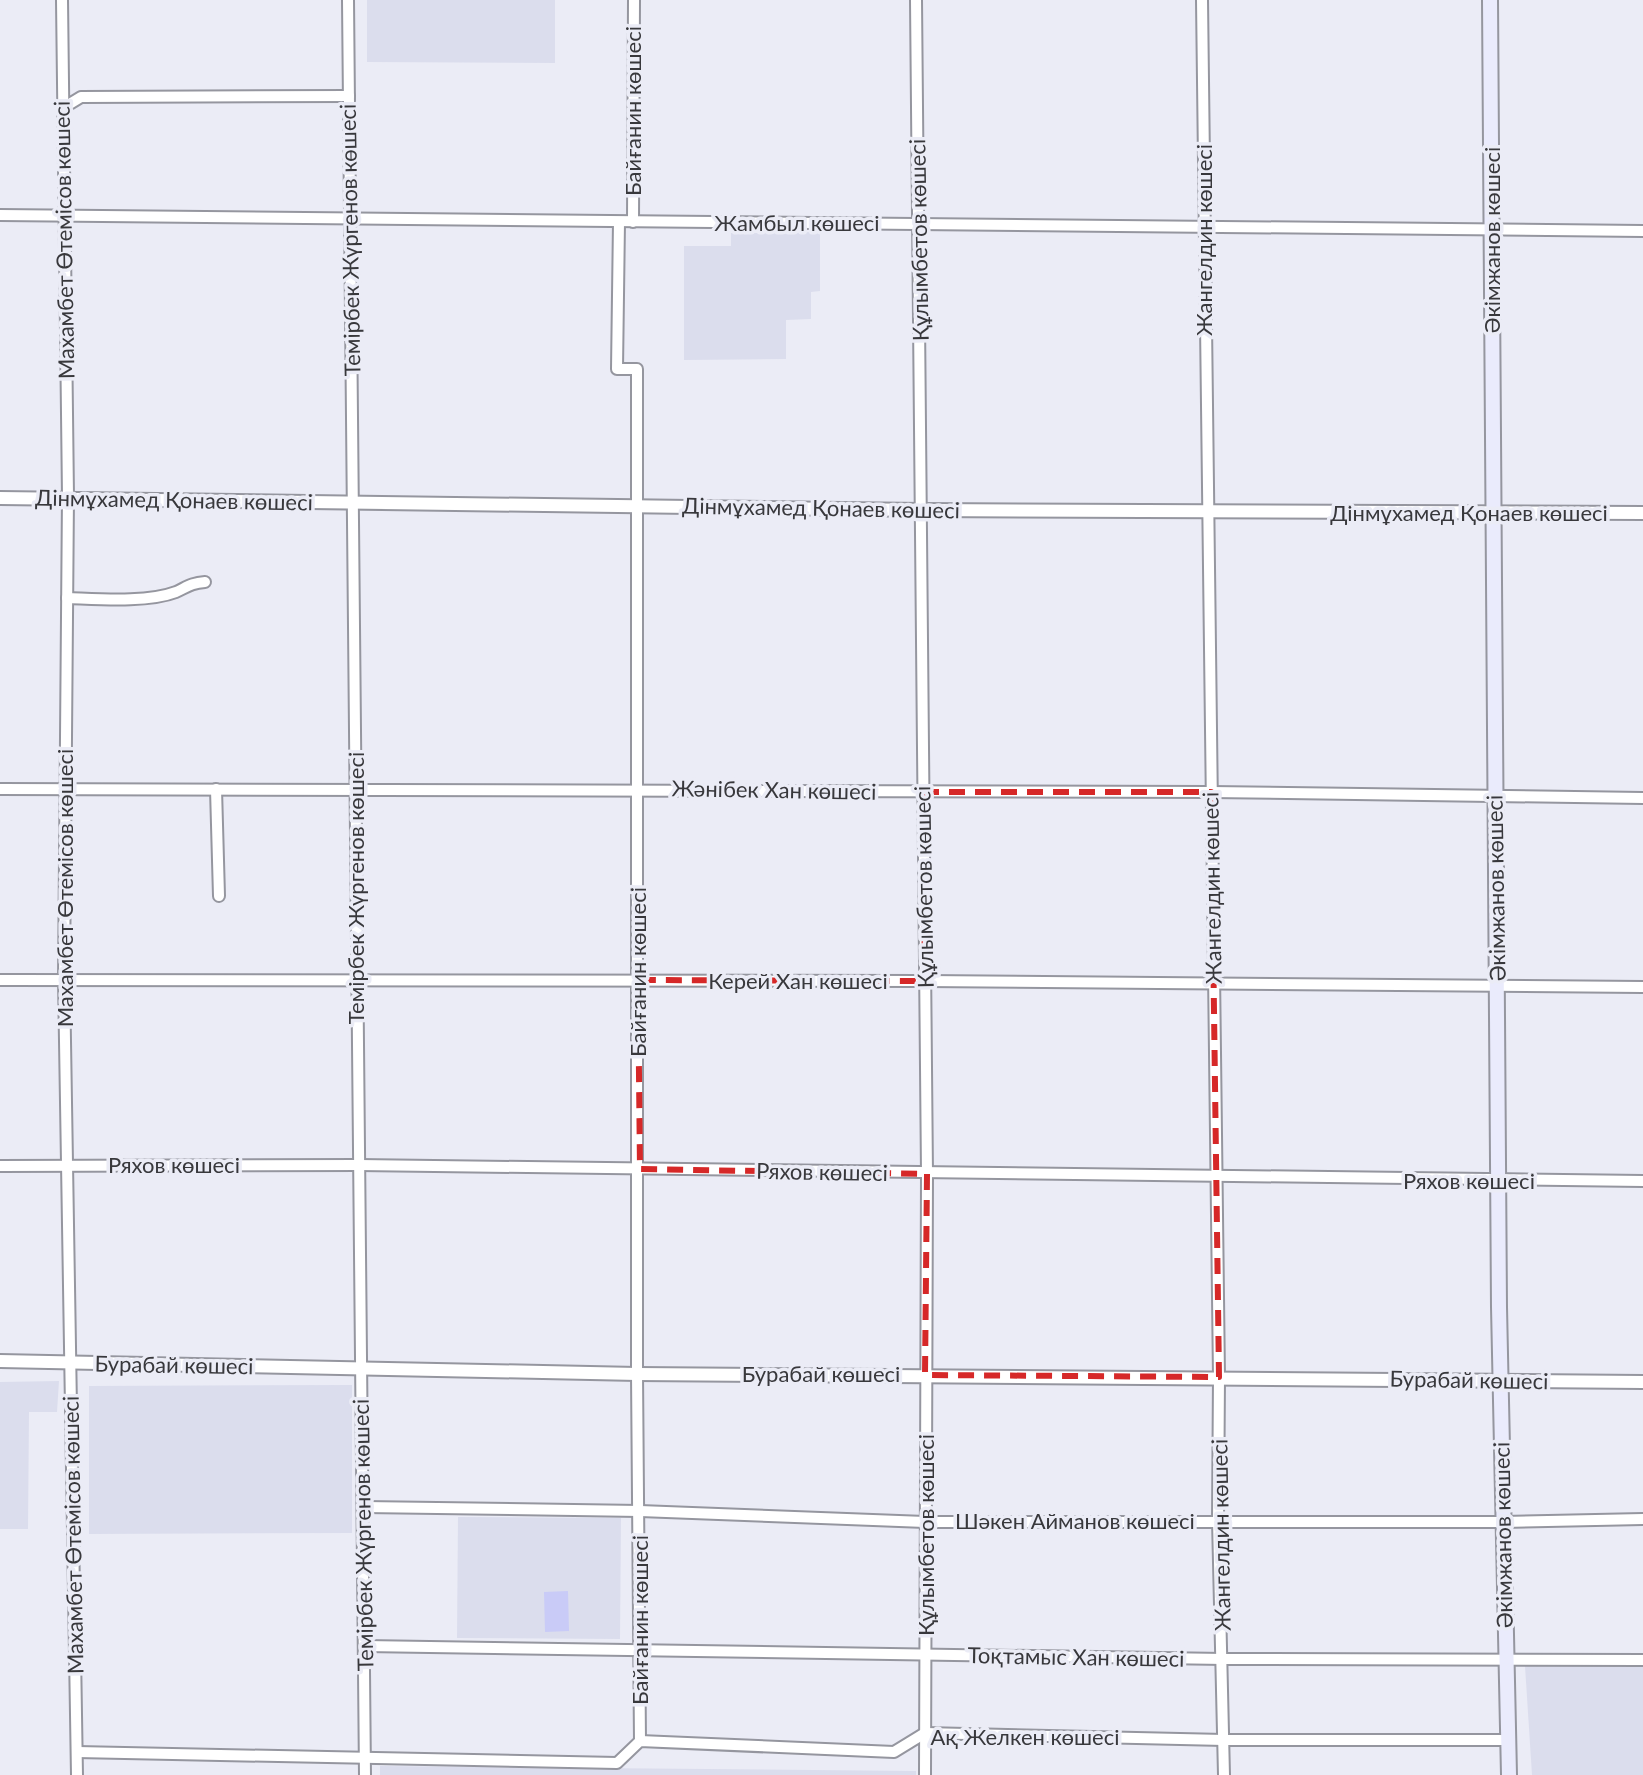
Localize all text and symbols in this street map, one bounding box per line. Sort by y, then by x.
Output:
street label: Байғанин көшесі [619,26,646,196]
street label: Махамбет Өтемісов көшесі [48,101,79,379]
street label: Темірбек Жүргенов көшесі [334,104,365,376]
street label: Құлымбетов көшесі [903,139,934,341]
street label: Жангелдин көшесі [1190,144,1217,336]
street label: Әкімжанов көшесі [1478,147,1505,333]
street label: Жамбыл көшесі [714,209,880,236]
street label: Дінмұхамед Қонаев көшесі [35,484,313,515]
street label: Дінмұхамед Қонаев көшесі [682,492,960,523]
street label: Дінмұхамед Қонаев көшесі [1330,499,1608,526]
street label: Махамбет Өтемісов көшесі [51,749,78,1027]
street label: Темірбек Жүргенов көшесі [342,752,369,1024]
street label: Жәнібек Хан көшесі [671,774,877,805]
street label: Құлымбетов көшесі [908,786,939,988]
street label: Жангелдин көшесі [1196,792,1227,984]
street label: Әкімжанов көшесі [1480,795,1511,981]
street label: Байғанин көшесі [624,887,651,1057]
street label: Керей Хан көшесі [708,967,888,994]
street label: Ряхов көшесі [108,1151,240,1178]
street label: Ряхов көшесі [756,1157,888,1186]
street label: Ряхов көшесі [1403,1167,1535,1194]
street label: Бурабай көшесі [94,1350,254,1379]
street label: Бурабай көшесі [742,1360,900,1387]
street label: Бурабай көшесі [1389,1365,1549,1394]
street label: Махамбет Өтемісов көшесі [57,1396,88,1674]
street label: Темірбек Жүргенов көшесі [347,1399,378,1671]
street label: Құлымбетов көшесі [912,1434,939,1636]
street label: Жангелдин көшесі [1205,1439,1236,1631]
street label: Әкімжанов көшесі [1487,1442,1518,1628]
street label: Шәкен Айманов көшесі [955,1507,1195,1534]
street label: Байғанин көшесі [626,1535,653,1705]
street label: Тоқтамыс Хан көшесі [967,1641,1185,1672]
street label: Ақ Желкен көшесі [931,1723,1119,1750]

